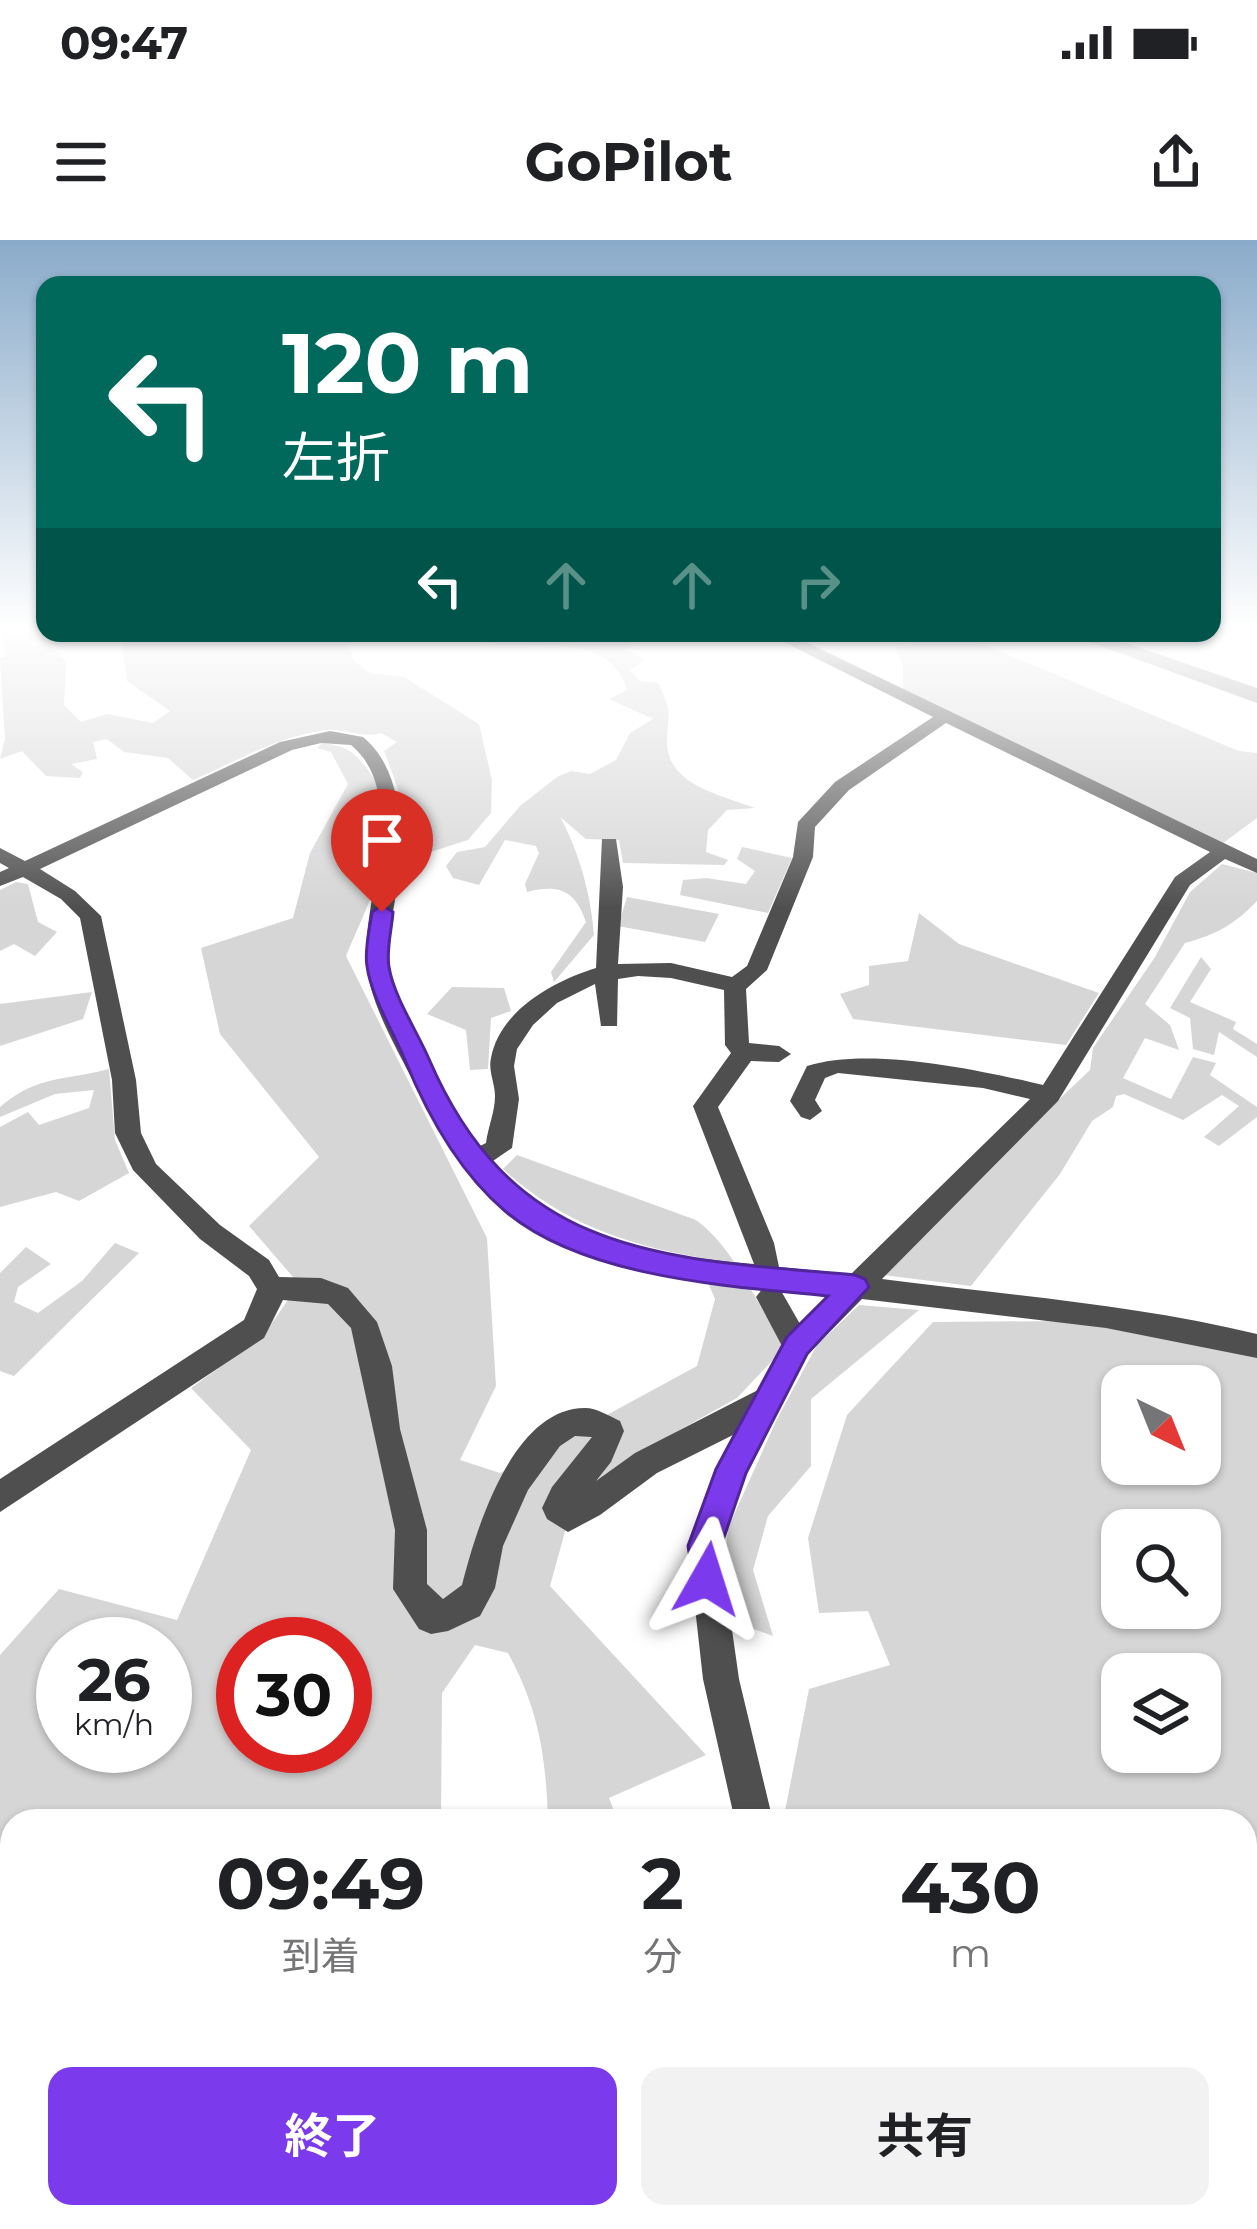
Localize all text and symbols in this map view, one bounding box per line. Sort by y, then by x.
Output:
text: 09:47 [60,15,188,70]
icon: menu [48,129,114,195]
text: GoPilot [525,129,732,195]
icon: share [1143,129,1209,195]
text: 120 m [282,312,533,414]
icon: left [84,324,240,480]
text: 左折 [282,425,390,491]
icon: left [407,552,473,618]
icon: ahead [533,552,599,618]
icon: ahead [659,552,725,618]
icon: right [785,552,851,618]
pin [331,789,433,912]
icon: arrive [349,807,415,873]
north arrow [1101,1365,1221,1485]
map controls [1101,1365,1221,1773]
button: search [1101,1509,1221,1629]
position arrow [644,1516,770,1642]
speed limit sign: 30 [216,1617,372,1773]
text: 26 [77,1643,151,1716]
button: layers [1101,1653,1221,1773]
text: km/h [74,1706,154,1743]
text: 09:49 [216,1839,425,1927]
text: 2 [641,1839,684,1927]
text: 430 [900,1843,1041,1931]
text: m [950,1929,991,1977]
text: 到着 [282,1932,360,1980]
text: 分 [643,1932,682,1980]
button: 終了 [48,2067,617,2205]
button: 共有 [641,2067,1209,2205]

